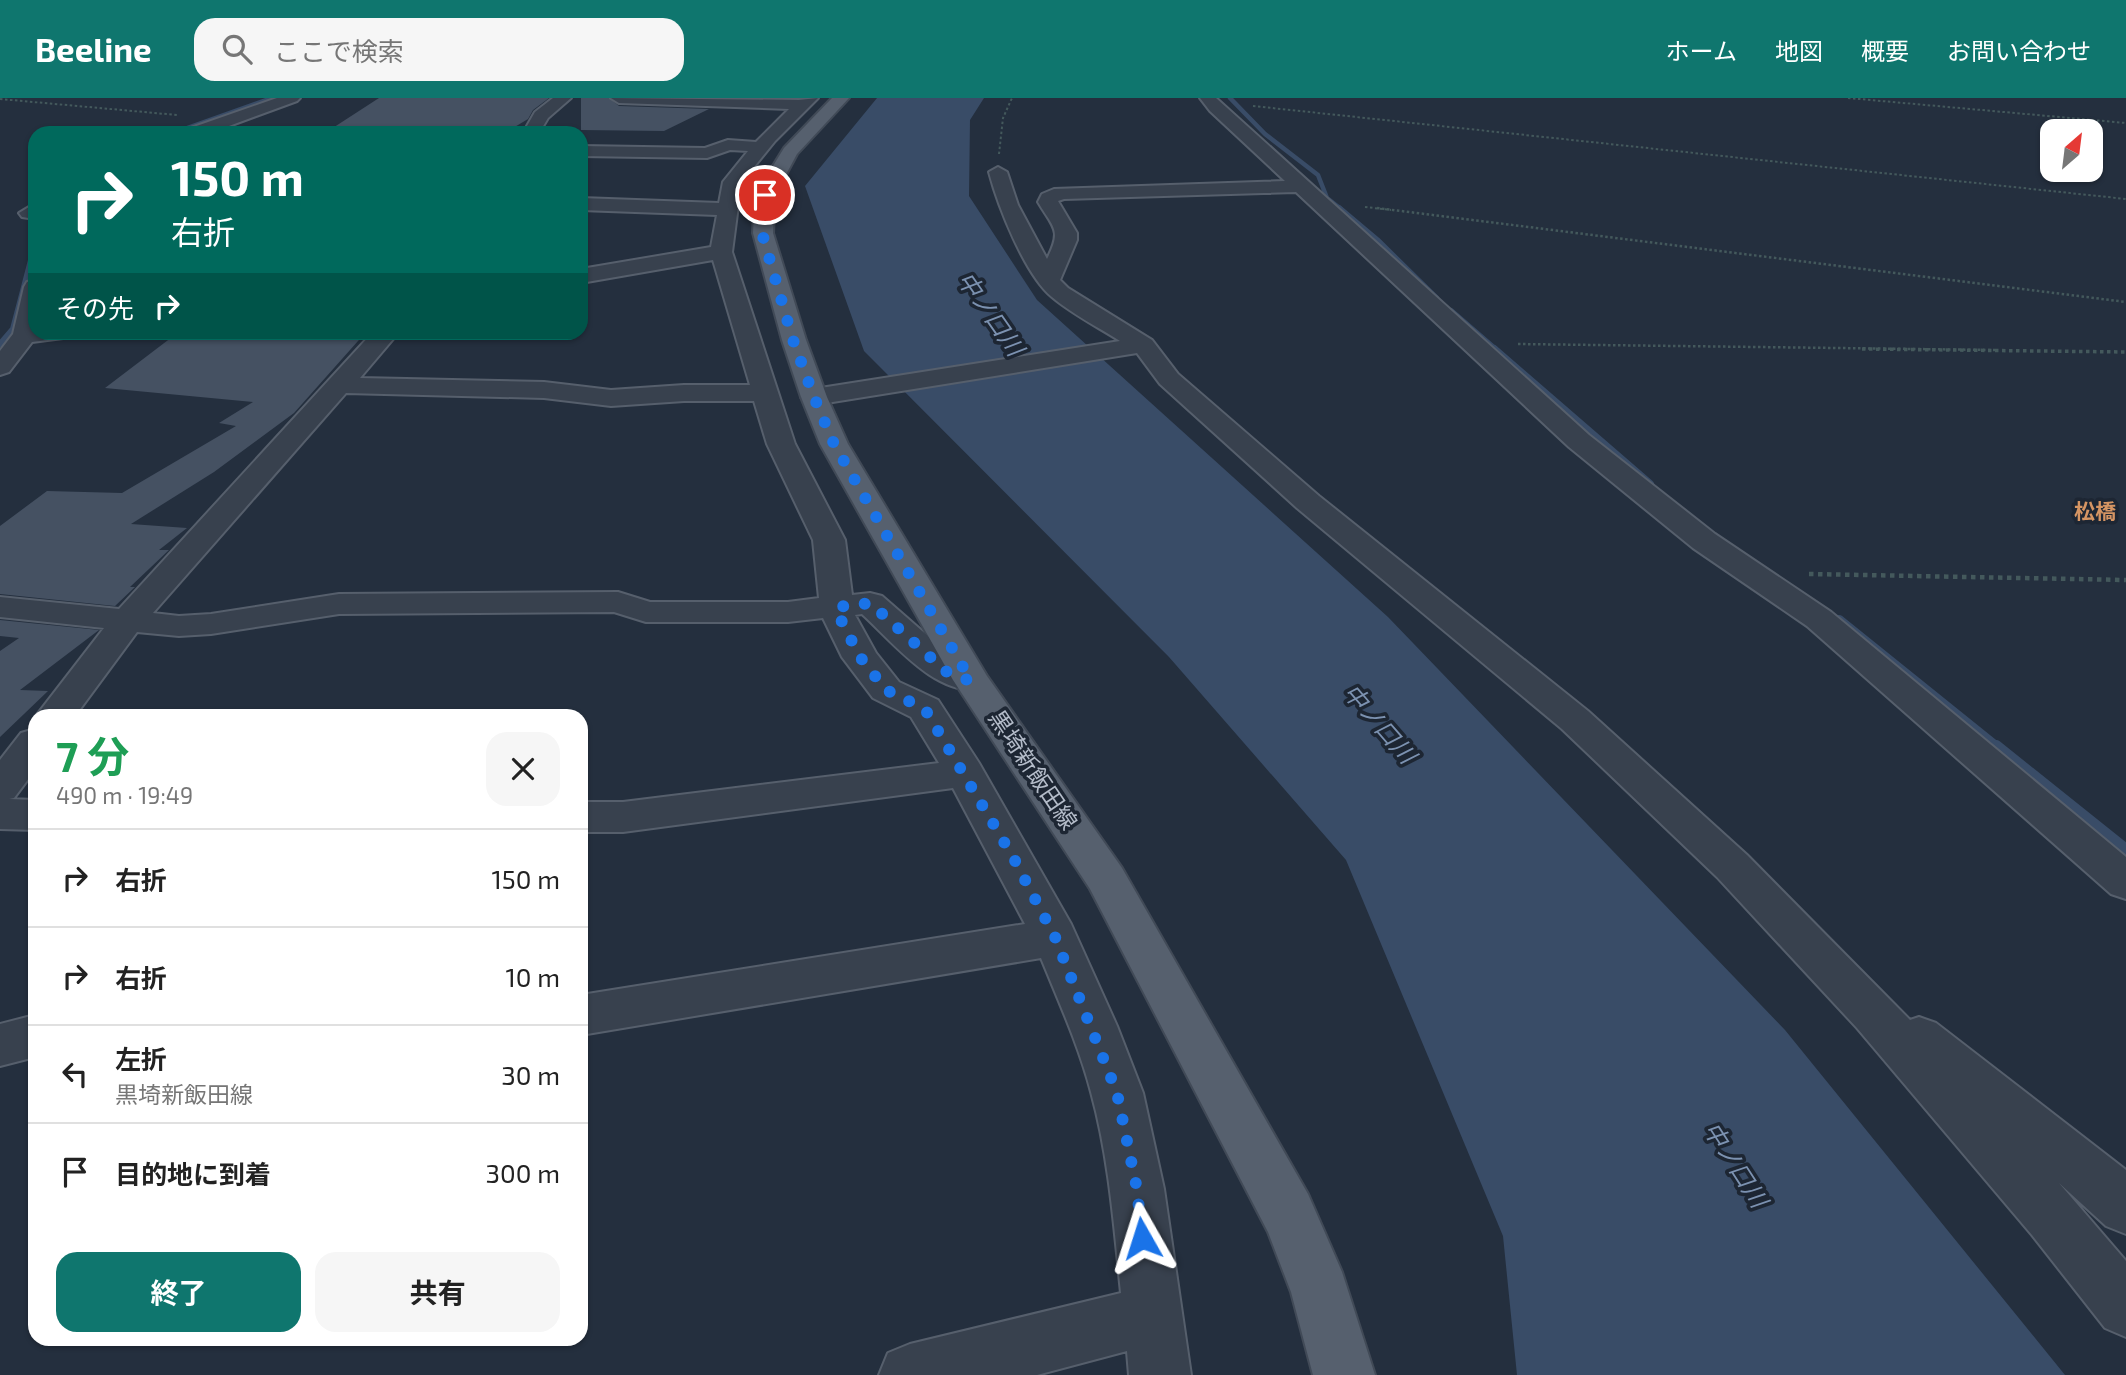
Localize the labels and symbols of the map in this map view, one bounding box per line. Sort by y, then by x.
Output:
north arrow [2040,119,2104,182]
pin [735,165,795,225]
water label: 中ノ口川 [952,266,1032,363]
district label: 松橋 [2074,498,2116,523]
water label: 中ノ口川 [1338,677,1425,771]
street label: 黒埼新飯田線 [984,704,1084,834]
water label: 中ノ口川 [1698,1116,1776,1215]
position arrow [1105,1201,1179,1275]

